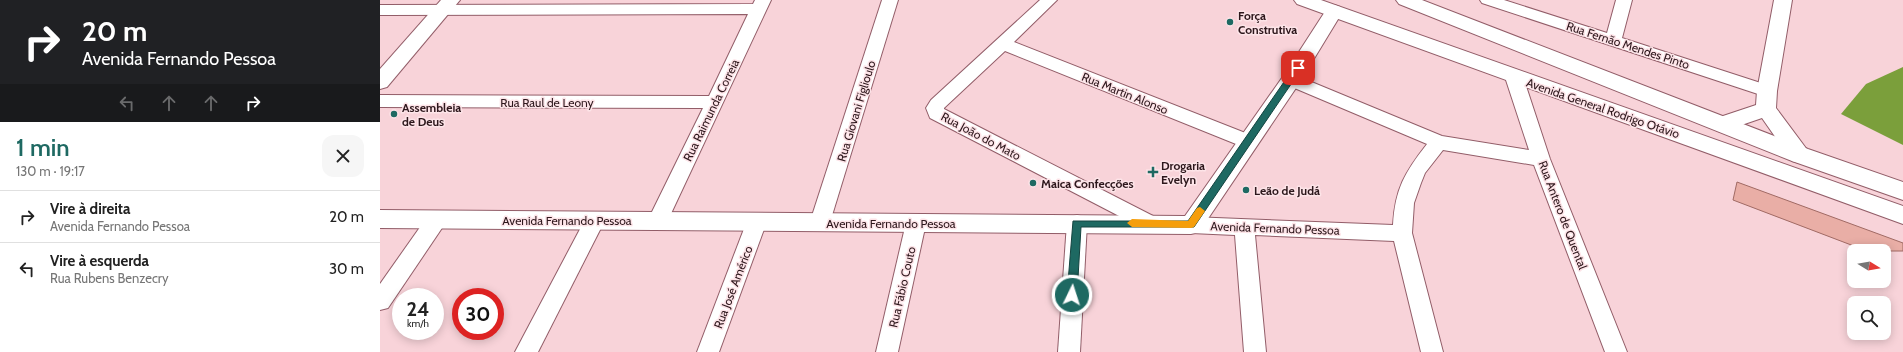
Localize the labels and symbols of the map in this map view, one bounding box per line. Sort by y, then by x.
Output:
place label: Força Construtiva [1238,8,1297,37]
marker: Força Construtiva [1225,17,1235,27]
street label: Rua Fernão Mendes Pinto [1564,18,1692,72]
pin [1281,51,1315,85]
street label: Rua Raimunda Correia [680,56,742,163]
street label: Rua Giovani Figlioulo [834,58,879,163]
street label: Rua Martin Alonso [1080,69,1171,117]
street label: Avenida General Rodrigo Otávio [1524,75,1682,141]
street label: Rua Raul de Leony [500,95,594,110]
place label: Assembleia de Deus [402,100,461,129]
marker: Assembleia de Deus [389,109,399,119]
street label: Rua João do Mato [939,109,1024,164]
place label: Drogaria Evelyn [1161,158,1205,187]
street label: Rua Antero de Quental [1535,158,1591,272]
marker: Drogaria Evelyn [1148,167,1158,177]
place label: Maica Confecções [1041,176,1134,191]
marker: Maica Confecções [1028,178,1038,188]
place label: Leão de Judá [1254,183,1320,198]
marker: Leão de Judá [1241,185,1251,195]
street label: Avenida Fernando Pessoa [502,213,632,228]
street label: Avenida Fernando Pessoa [826,216,956,231]
street label: Avenida Fernando Pessoa [1210,218,1340,238]
street label: Rua José Américo [710,243,756,331]
north arrow [1847,244,1891,288]
street label: Rua Fábio Couto [885,245,919,329]
position arrow [1051,274,1093,316]
speed limit sign: 30 [452,288,504,340]

